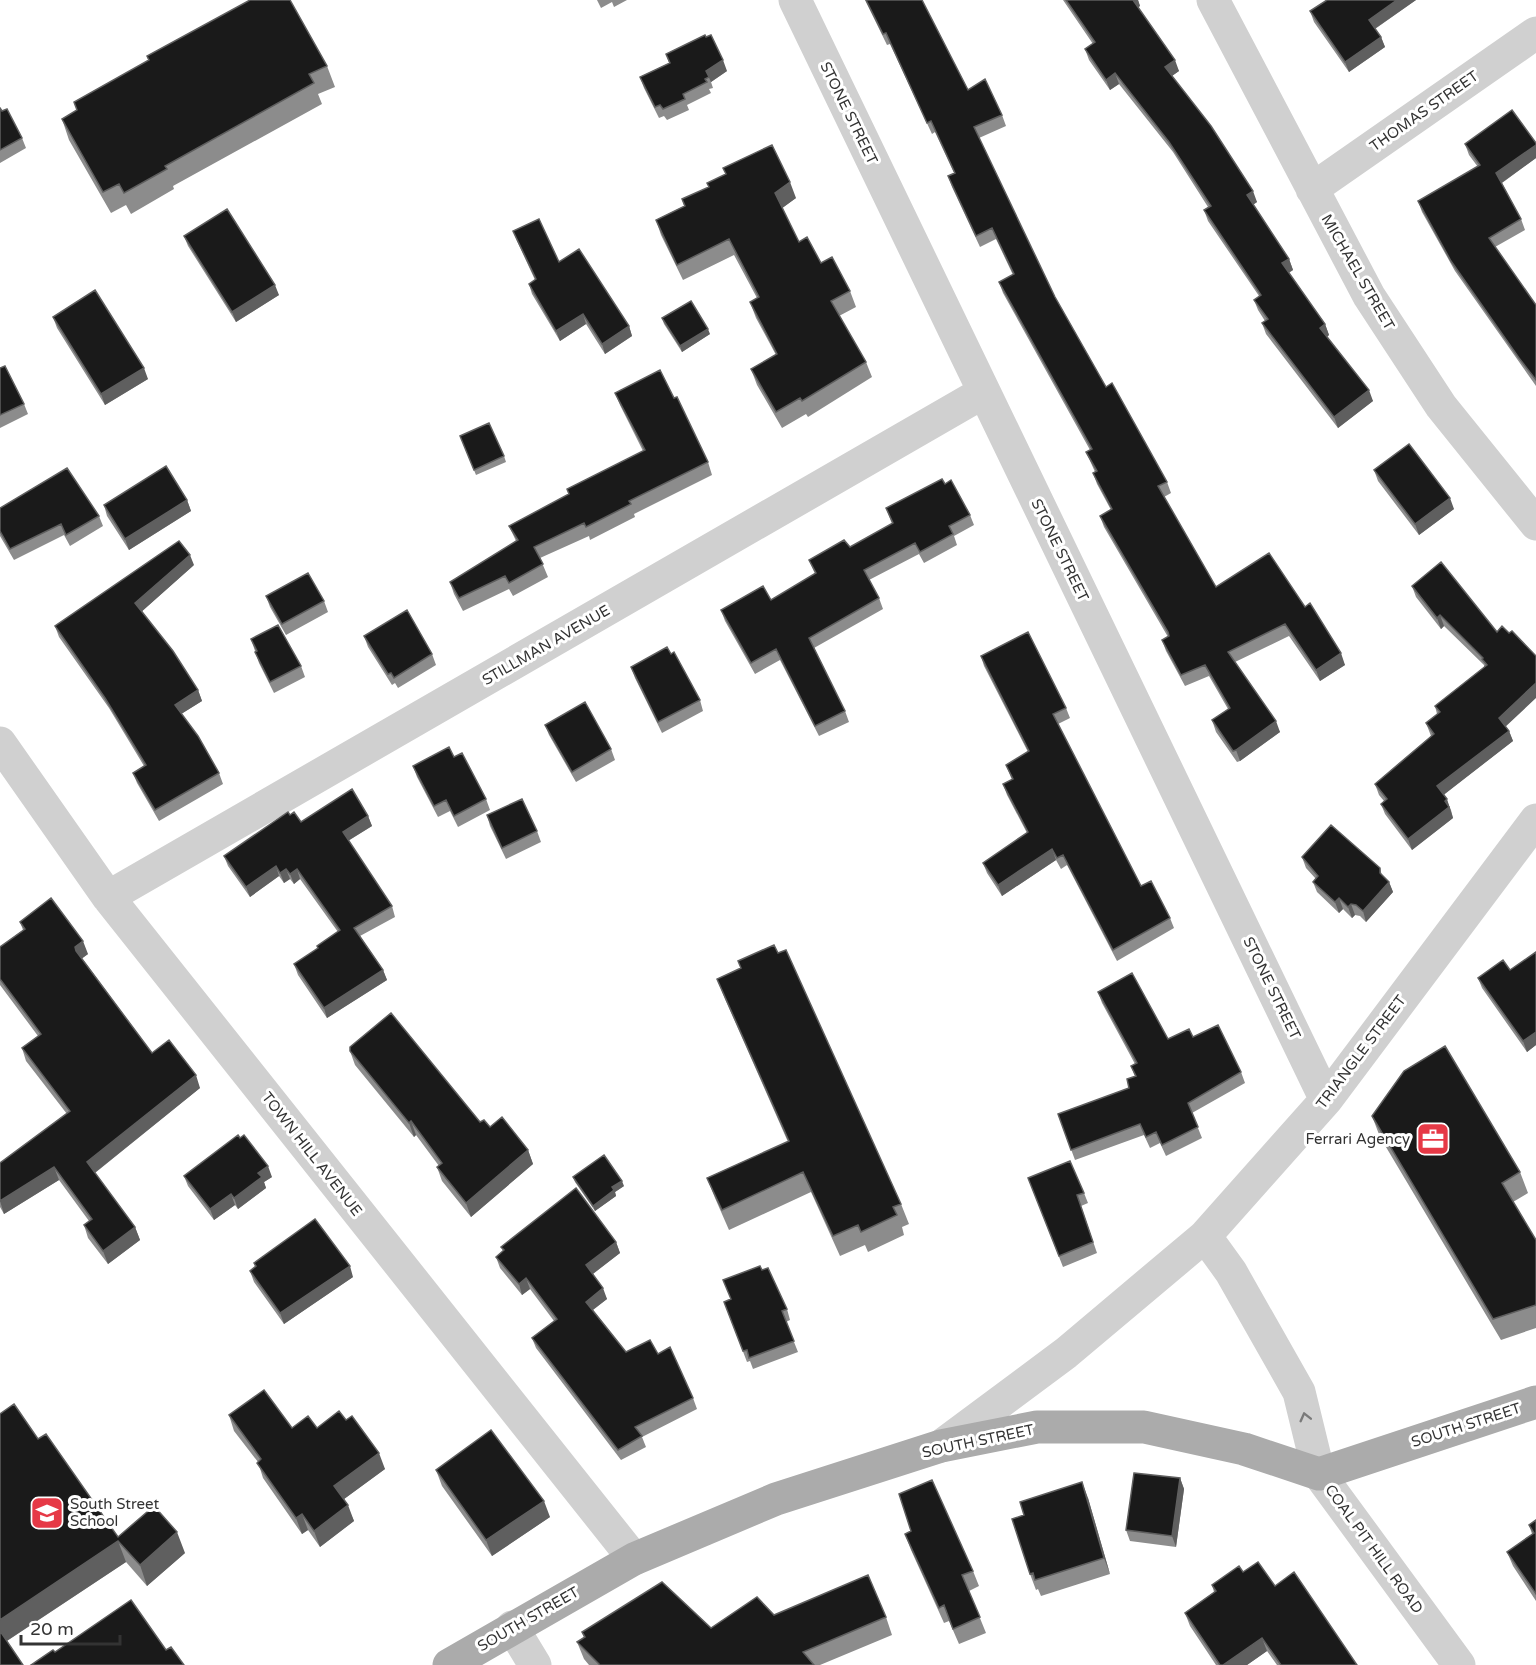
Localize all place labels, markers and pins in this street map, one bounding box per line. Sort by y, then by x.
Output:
office icon: Ferrari Agency [1415,1121,1451,1157]
place label: Ferrari Agency [1306,1130,1410,1148]
school or university icon: South Street School [29,1495,65,1531]
place label: South Street School [70,1495,159,1530]

